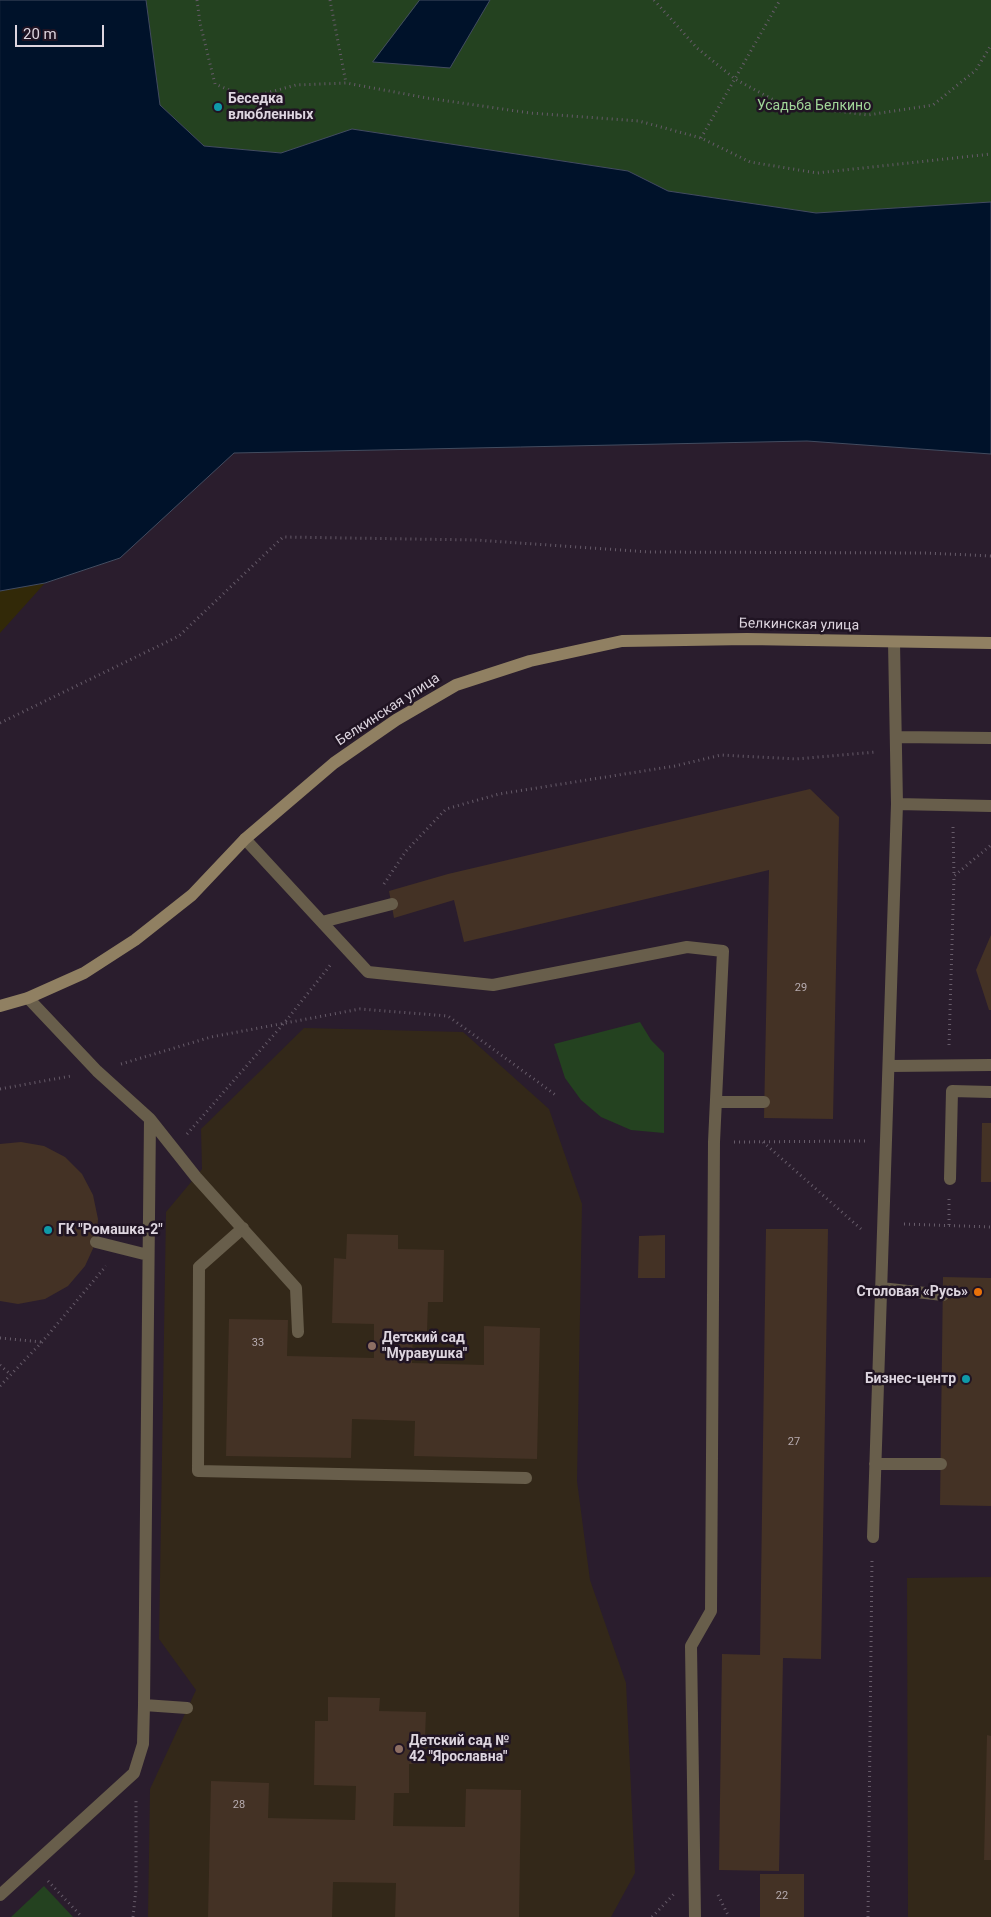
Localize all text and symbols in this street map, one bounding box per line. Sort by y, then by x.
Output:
scale bar [18,15,106,47]
text: 20 m [23,25,57,43]
place label: Беседка влюбленных [228,91,313,124]
park label: Усадьба Белкино [757,98,871,114]
marker: Беседка влюбленных [212,101,224,113]
street label: Белкинская улица [739,616,859,634]
street label: Белкинская улица [333,670,443,750]
house number: 29 [795,981,807,995]
place label: ГК "Ромашка-2" [58,1222,163,1238]
marker: ГК "Ромашка-2" [42,1224,54,1236]
place label: Столовая «Русь» [856,1284,968,1300]
marker: Столовая «Русь» [972,1286,984,1298]
place label: Детский сад "Муравушка" [382,1330,467,1362]
house number: 33 [252,1336,264,1350]
marker: Детский сад "Муравушка" [366,1340,378,1352]
place label: Бизнес-центр [865,1371,956,1387]
marker: Бизнес-центр [960,1373,972,1385]
house number: 27 [788,1435,800,1449]
place label: Детский сад № 42 "Ярославна" [409,1733,509,1765]
marker: Детский сад № 42 "Ярославна" [393,1743,405,1755]
house number: 28 [233,1798,245,1812]
house number: 22 [776,1889,788,1903]

